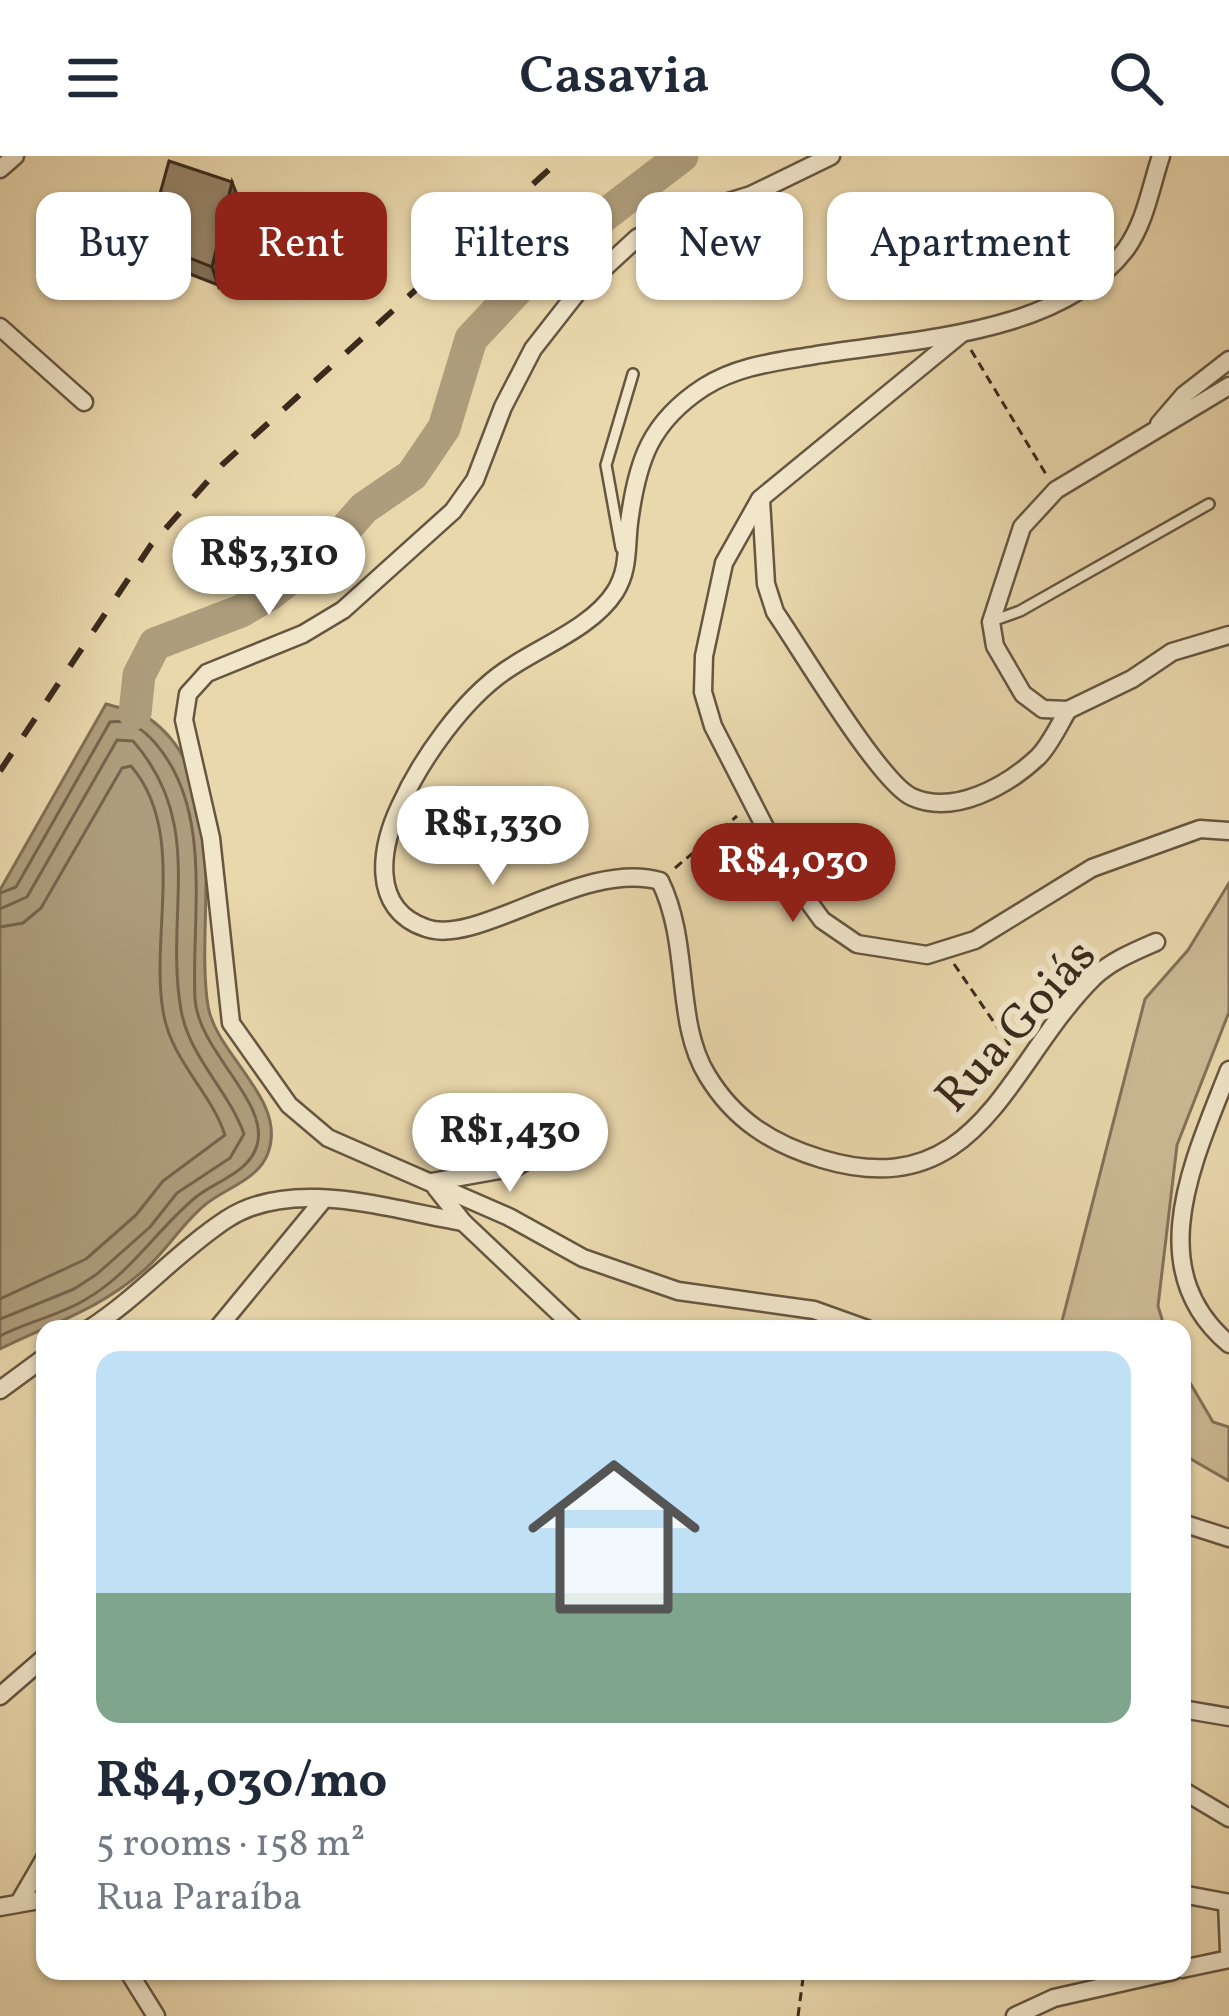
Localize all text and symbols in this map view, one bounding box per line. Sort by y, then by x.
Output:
text: Casavia [519,41,710,116]
icon: menu [60,45,126,111]
icon: search [1103,45,1169,111]
chip: Buy [36,192,191,300]
chip: Rent [215,192,387,300]
chip: Filters [411,192,612,300]
chip: New [636,192,803,300]
chip: Apartment [827,192,1114,300]
pin: R$3,310 [158,516,380,618]
text: R$3,310 [199,528,339,582]
pin: R$1,330 [382,786,604,888]
text: R$1,330 [424,798,562,852]
pin: R$4,030 [682,823,904,925]
text: R$4,030 [718,835,868,889]
street label: Rua Goiás [921,925,1113,1129]
pin: R$1,430 [399,1093,621,1195]
text: R$1,430 [439,1105,581,1159]
icon: home [506,1429,722,1645]
text: R$4,030/mo [96,1747,388,1818]
text: 5 rooms · 158 m² [96,1818,365,1872]
text: Rua Paraíba [96,1872,302,1926]

